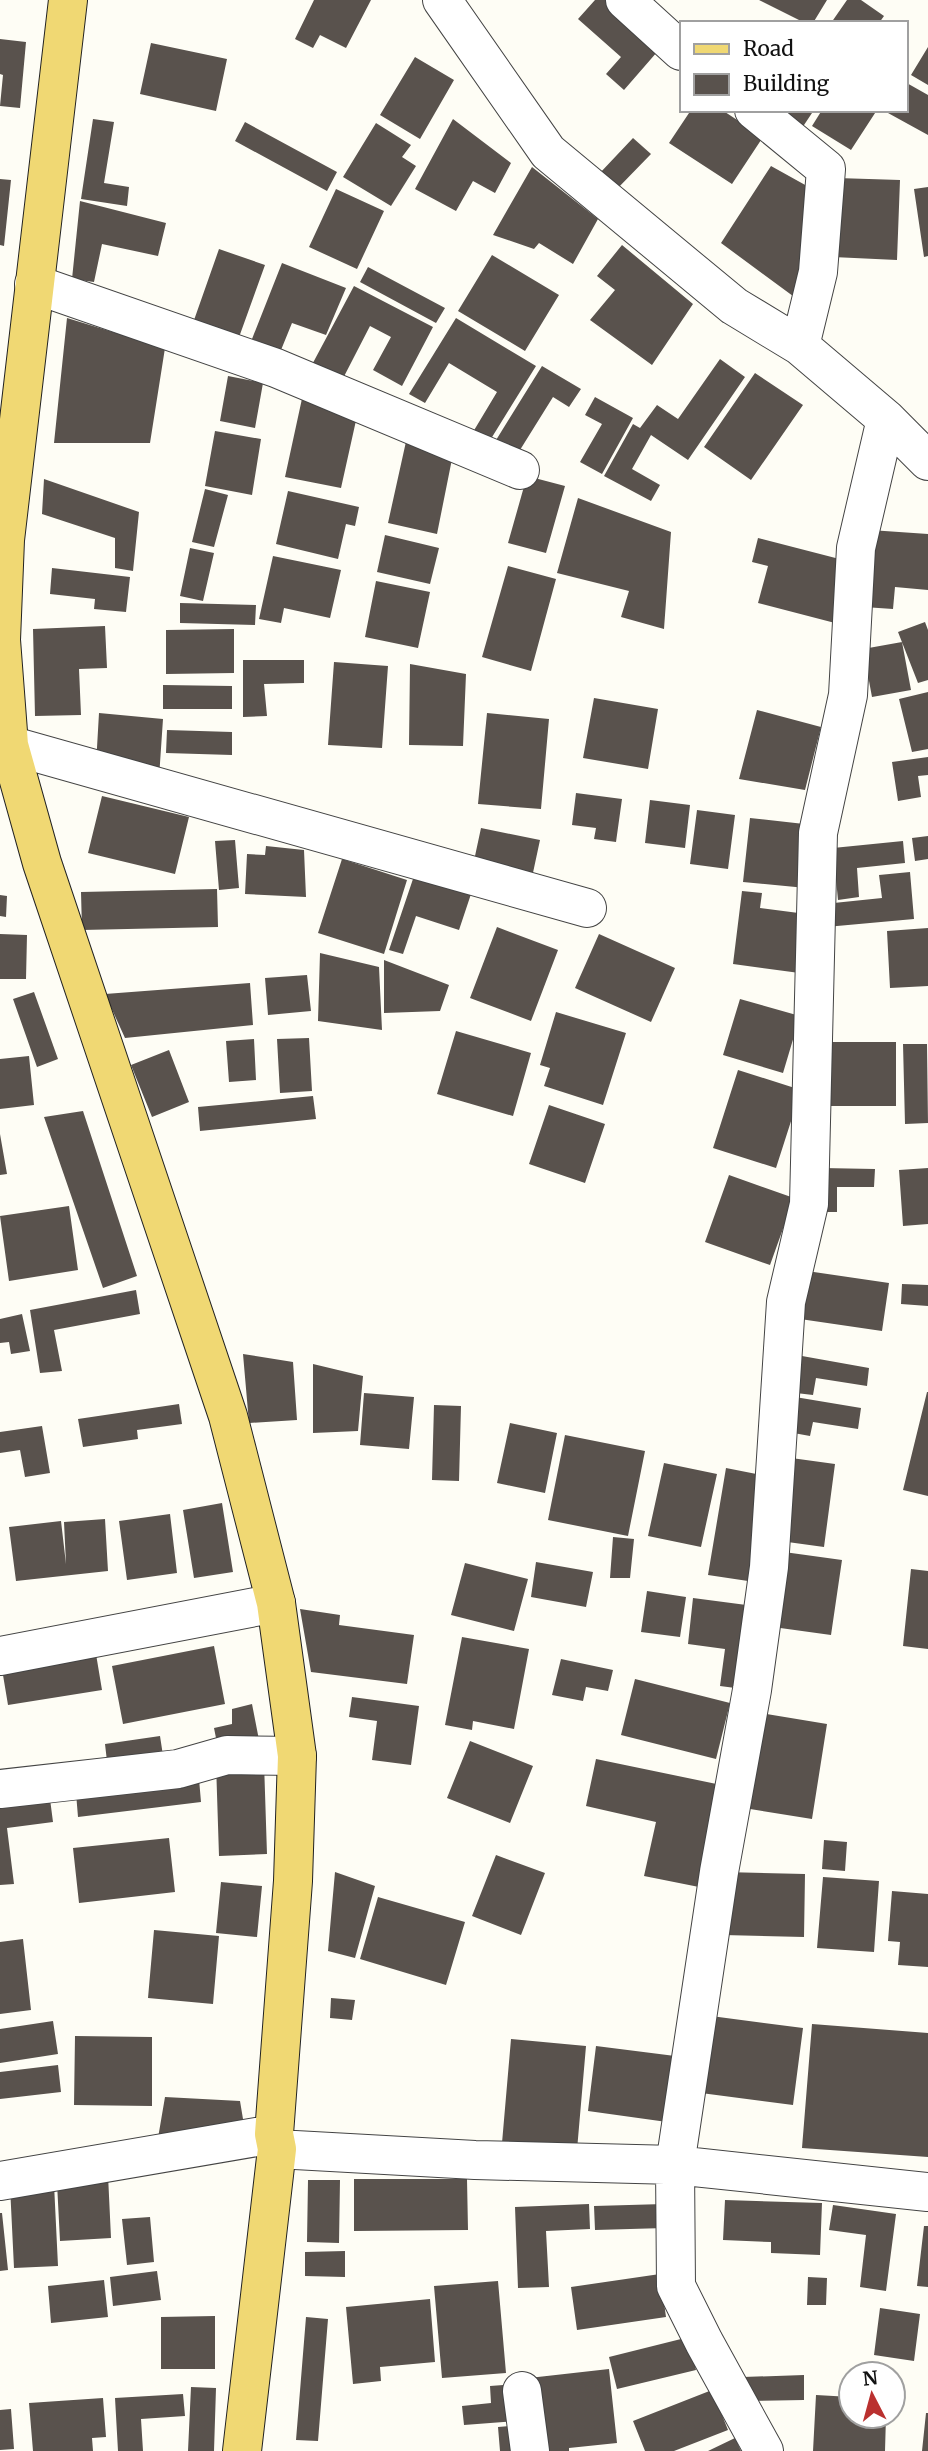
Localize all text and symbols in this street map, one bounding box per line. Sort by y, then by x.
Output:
legend [680,21,907,112]
text: Road [743,35,794,62]
text: Building [743,70,830,97]
north arrow [837,2360,907,2430]
text: N [862,2365,879,2391]

